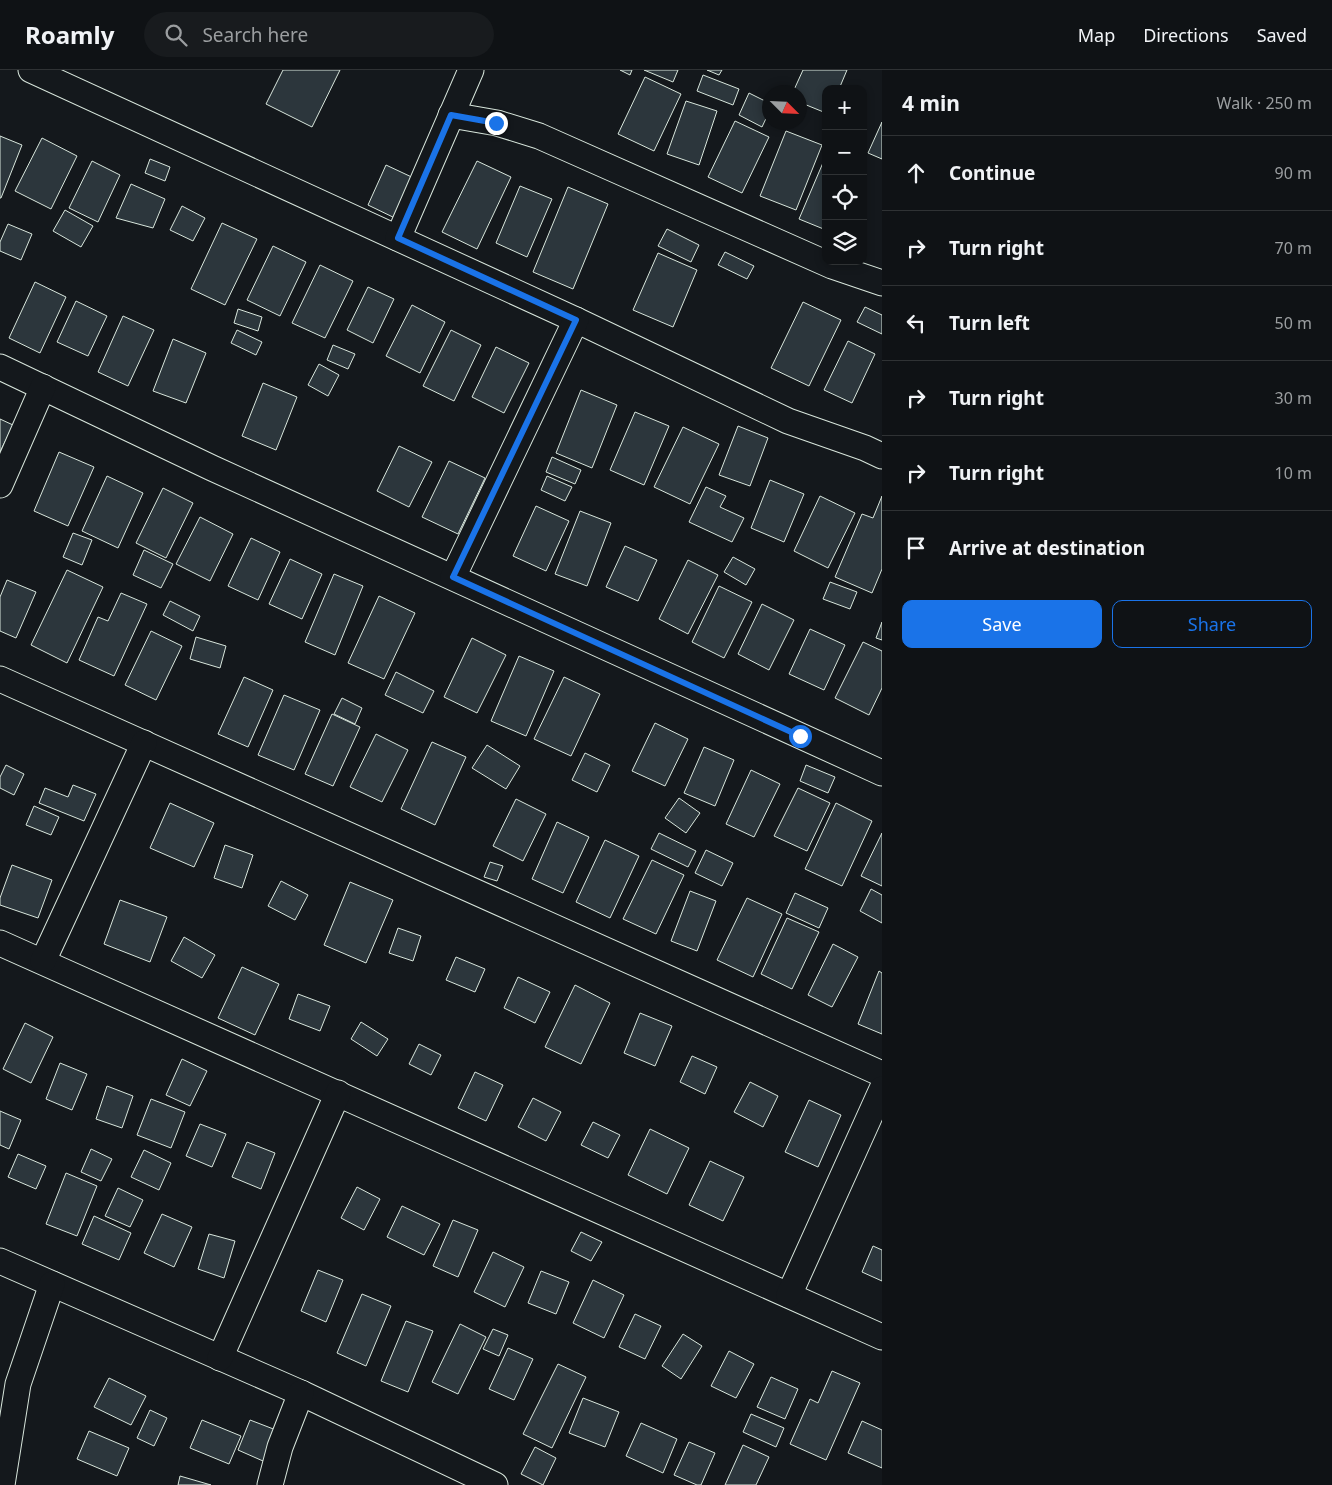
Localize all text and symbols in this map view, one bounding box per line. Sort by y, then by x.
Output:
search box [144,12,494,57]
text: Roamly [25,18,114,51]
icon: search [162,21,190,49]
text: Search here [202,22,308,48]
text: Map [1078,23,1115,47]
text: Directions [1143,23,1229,47]
text: Saved [1257,23,1307,47]
north arrow [762,85,807,130]
map controls [822,85,867,265]
button: + [822,85,867,130]
text: 4 min [902,89,960,117]
text: Walk · 250 m [1217,92,1312,114]
route end [485,112,508,135]
button: − [822,130,867,175]
icon: ahead [902,159,930,187]
text: Continue [949,160,1035,186]
text: 90 m [1275,162,1312,184]
button: locate [822,175,867,220]
button: layers [822,220,867,265]
icon: right [902,234,930,262]
text: Turn right [949,235,1044,261]
text: 70 m [1275,237,1312,259]
icon: left [902,309,930,337]
text: Turn left [949,310,1030,336]
text: 50 m [1275,312,1312,334]
icon: right [902,384,930,412]
text: Turn right [949,385,1044,411]
text: 30 m [1275,387,1312,409]
icon: right [902,459,930,487]
text: Turn right [949,460,1044,486]
text: 10 m [1275,462,1312,484]
icon: arrive [902,534,930,562]
text: Arrive at destination [949,535,1145,561]
button: Save [902,600,1102,648]
button: Share [1112,600,1312,648]
route start [789,725,812,748]

